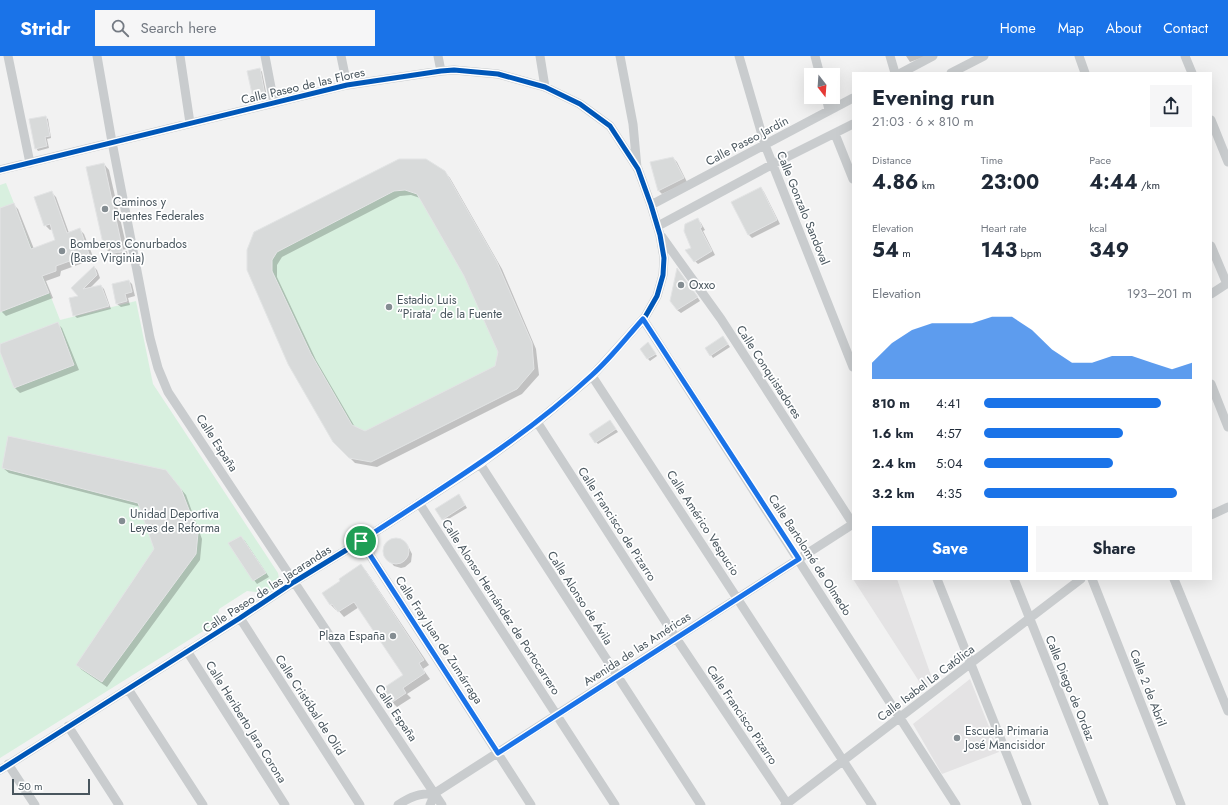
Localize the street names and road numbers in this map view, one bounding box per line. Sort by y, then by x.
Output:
street label: Calle Paseo de las Flores [239,63,367,109]
street label: Calle Paseo Jardín [702,112,792,170]
street label: Calle Gonzalo Sandoval [772,148,834,268]
street label: Calle Conquistadores [732,322,806,423]
street label: Calle España [192,411,242,476]
street label: Calle Francisco de Pizarro [573,463,661,585]
street label: Calle Américo Vespucio [662,467,744,580]
street label: Calle Bartolomé de Olmedo [764,491,856,620]
street label: Calle Alonso Hernández de Portocarrero [437,516,565,699]
street label: Calle Paseo de las Jacarandas [199,541,335,637]
street label: Calle Alonso de Ávila [543,548,617,649]
street label: Calle Fray Juan de Zumárraga [391,572,487,708]
street label: Avenida de las Américas [580,607,694,691]
street label: Calle Diego de Ordaz [1041,633,1100,744]
street label: Calle Isabel La Católica [874,640,979,726]
street label: Calle 2 de Abril [1125,647,1171,729]
street label: Calle Cristóbal de Olid [271,651,349,759]
street label: Calle Heriberto Jara Corona [201,657,291,787]
street label: Calle Francisco Pizarro [702,662,782,769]
street label: Calle España [370,681,422,745]

